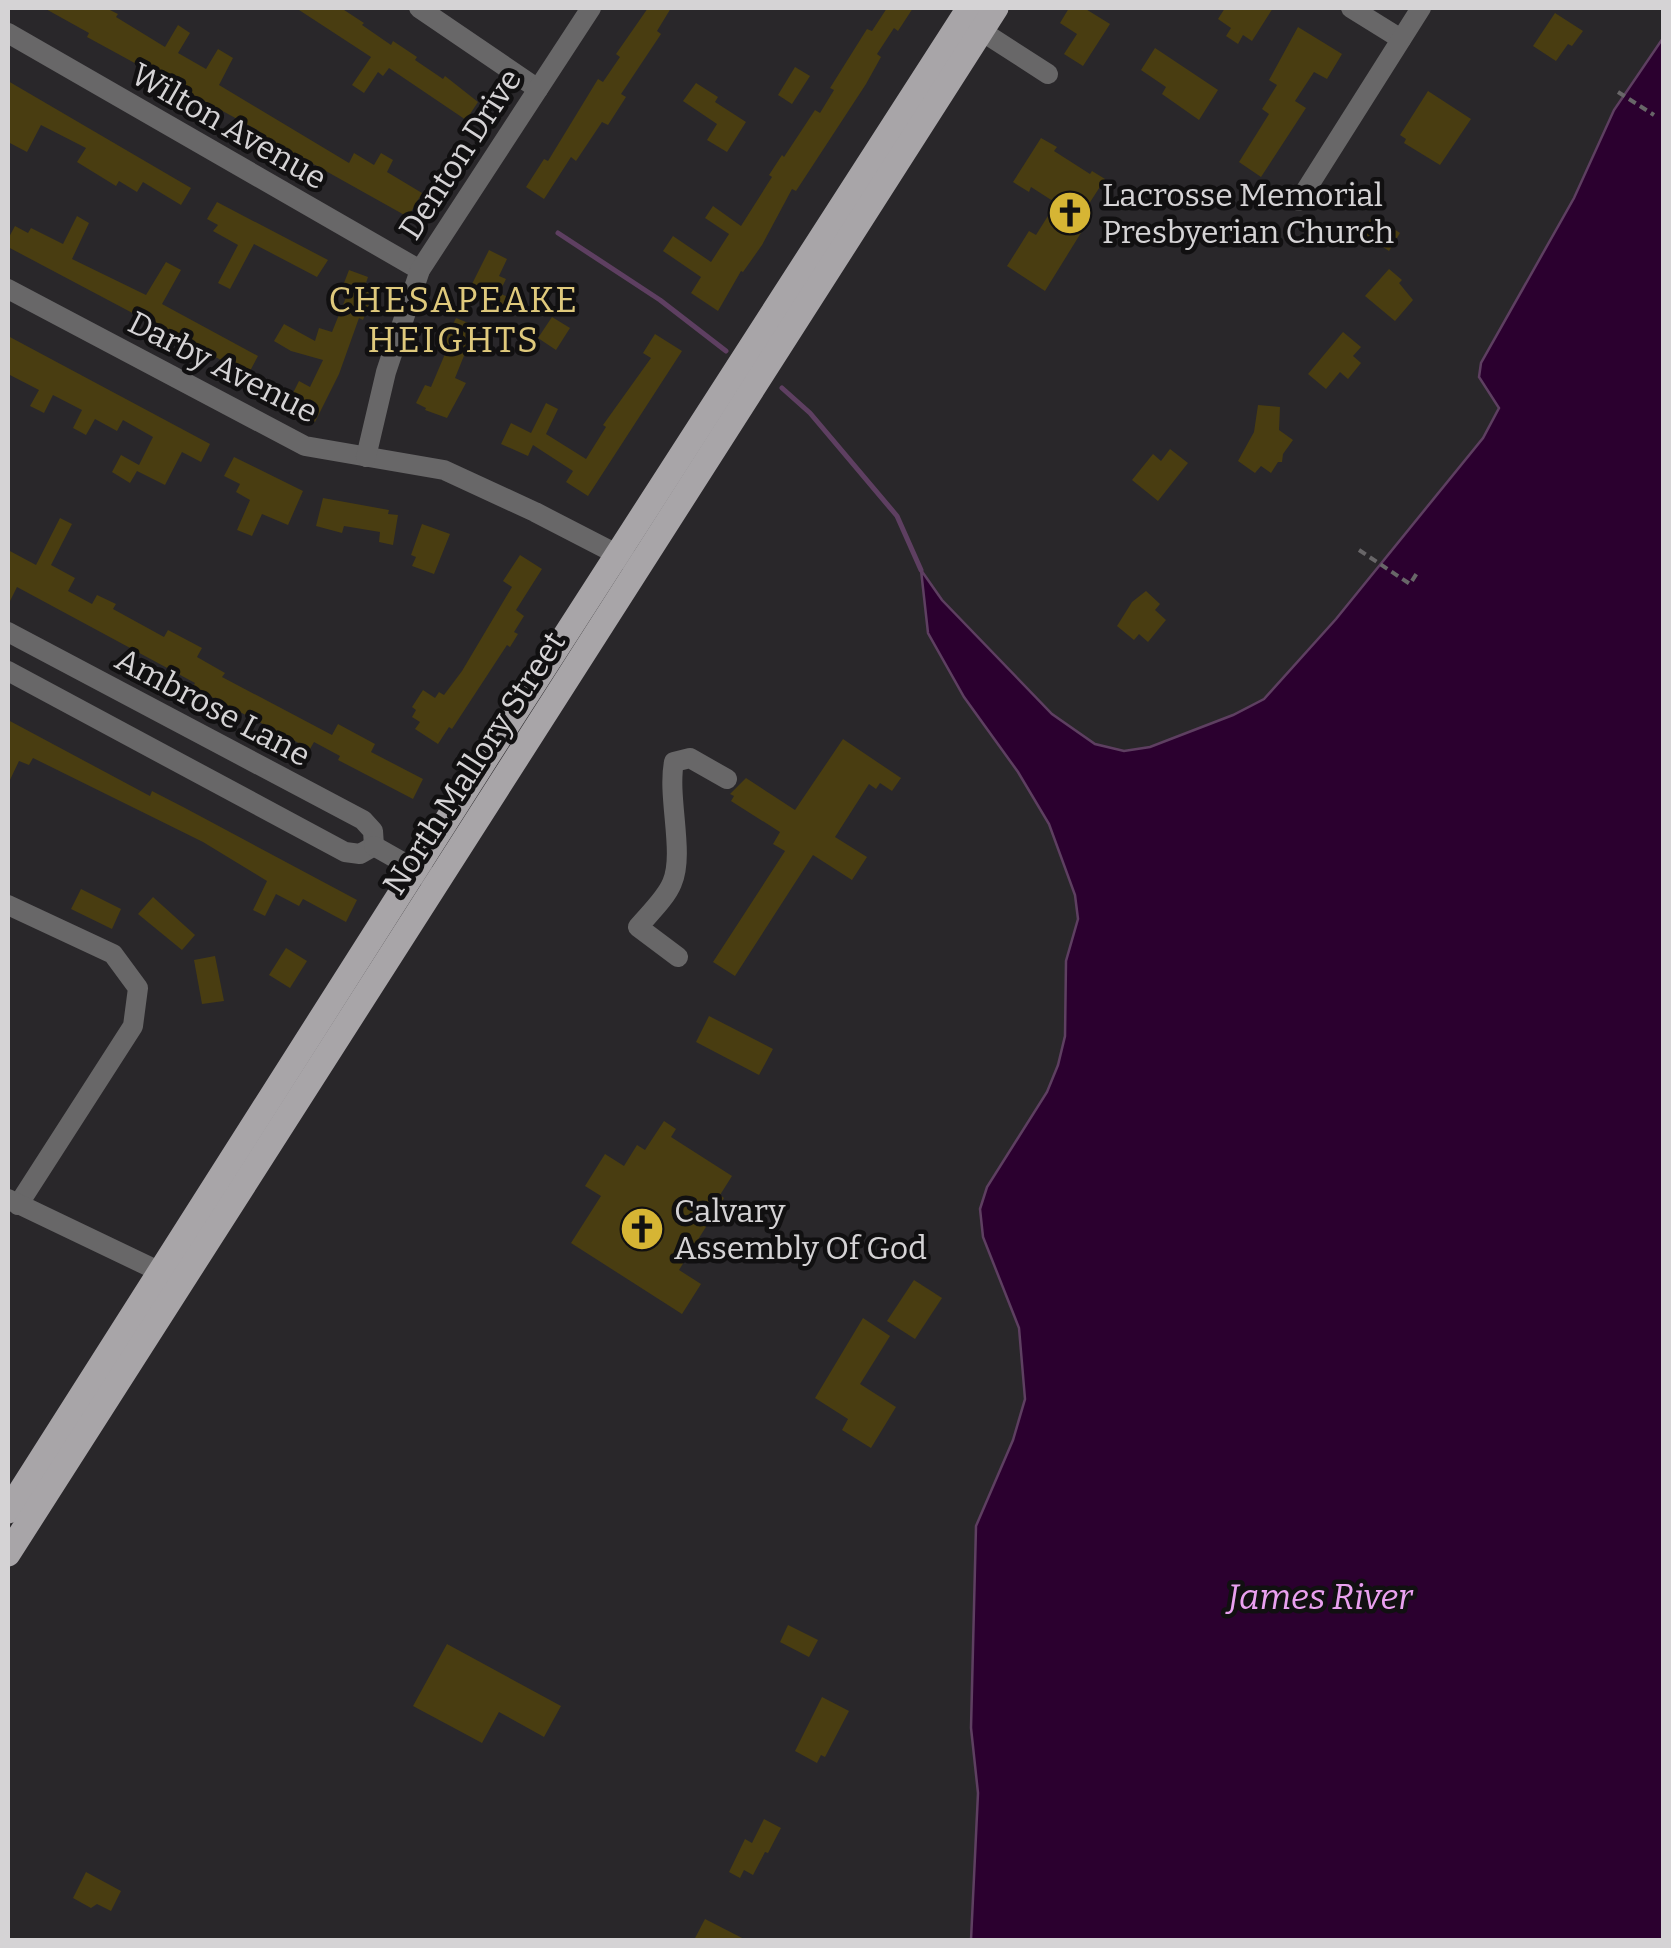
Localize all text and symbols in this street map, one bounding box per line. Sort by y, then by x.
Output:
street label: Wilton Avenue [125,55,333,197]
street label: Denton Drive [391,62,529,246]
place label: Lacrosse Memorial Presbyerian Church [1102,176,1394,251]
church icon: Lacrosse Memorial Presbyerian Church [1047,190,1093,236]
district label: CHESAPEAKE HEIGHTS [328,279,580,361]
street label: Darby Avenue [122,303,324,431]
street label: North Mallory Street [375,624,573,901]
street label: Ambrose Lane [109,640,317,774]
place label: Calvary Assembly Of God [674,1192,927,1267]
church icon: Calvary Assembly Of God [619,1206,665,1252]
water label: James River [1225,1576,1414,1618]

